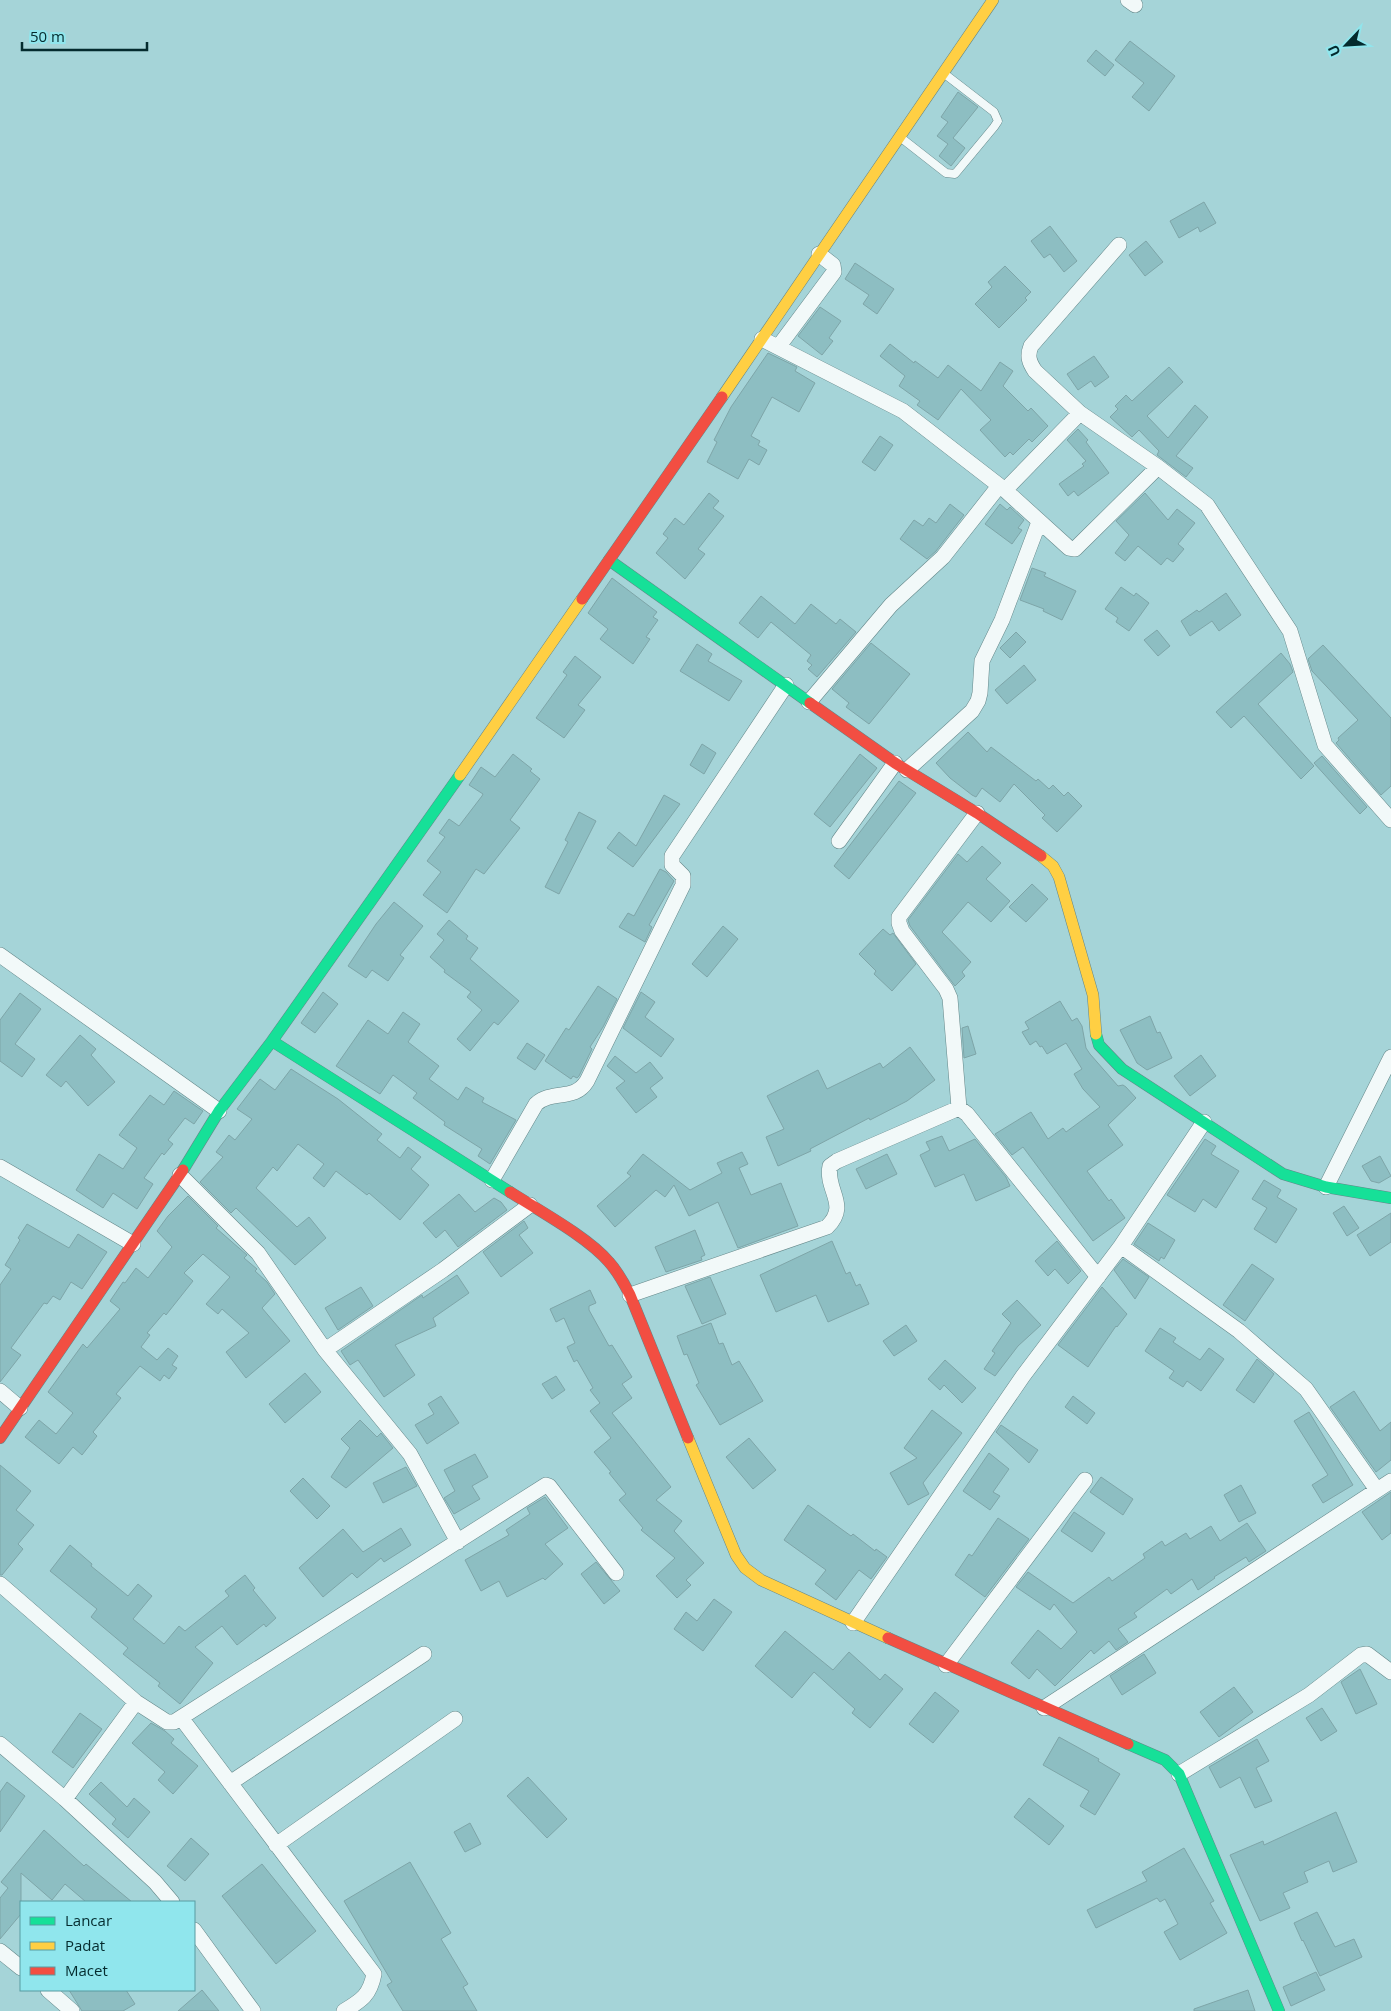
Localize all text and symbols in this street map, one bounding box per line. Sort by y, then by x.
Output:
scale bar [22,20,148,52]
north arrow [1321,20,1371,70]
text: 50 m [30,26,65,46]
text: U [1323,42,1345,60]
legend [20,1901,195,1991]
text: Lancar [65,1910,112,1930]
text: Padat [65,1935,105,1955]
text: Macet [65,1960,108,1980]

